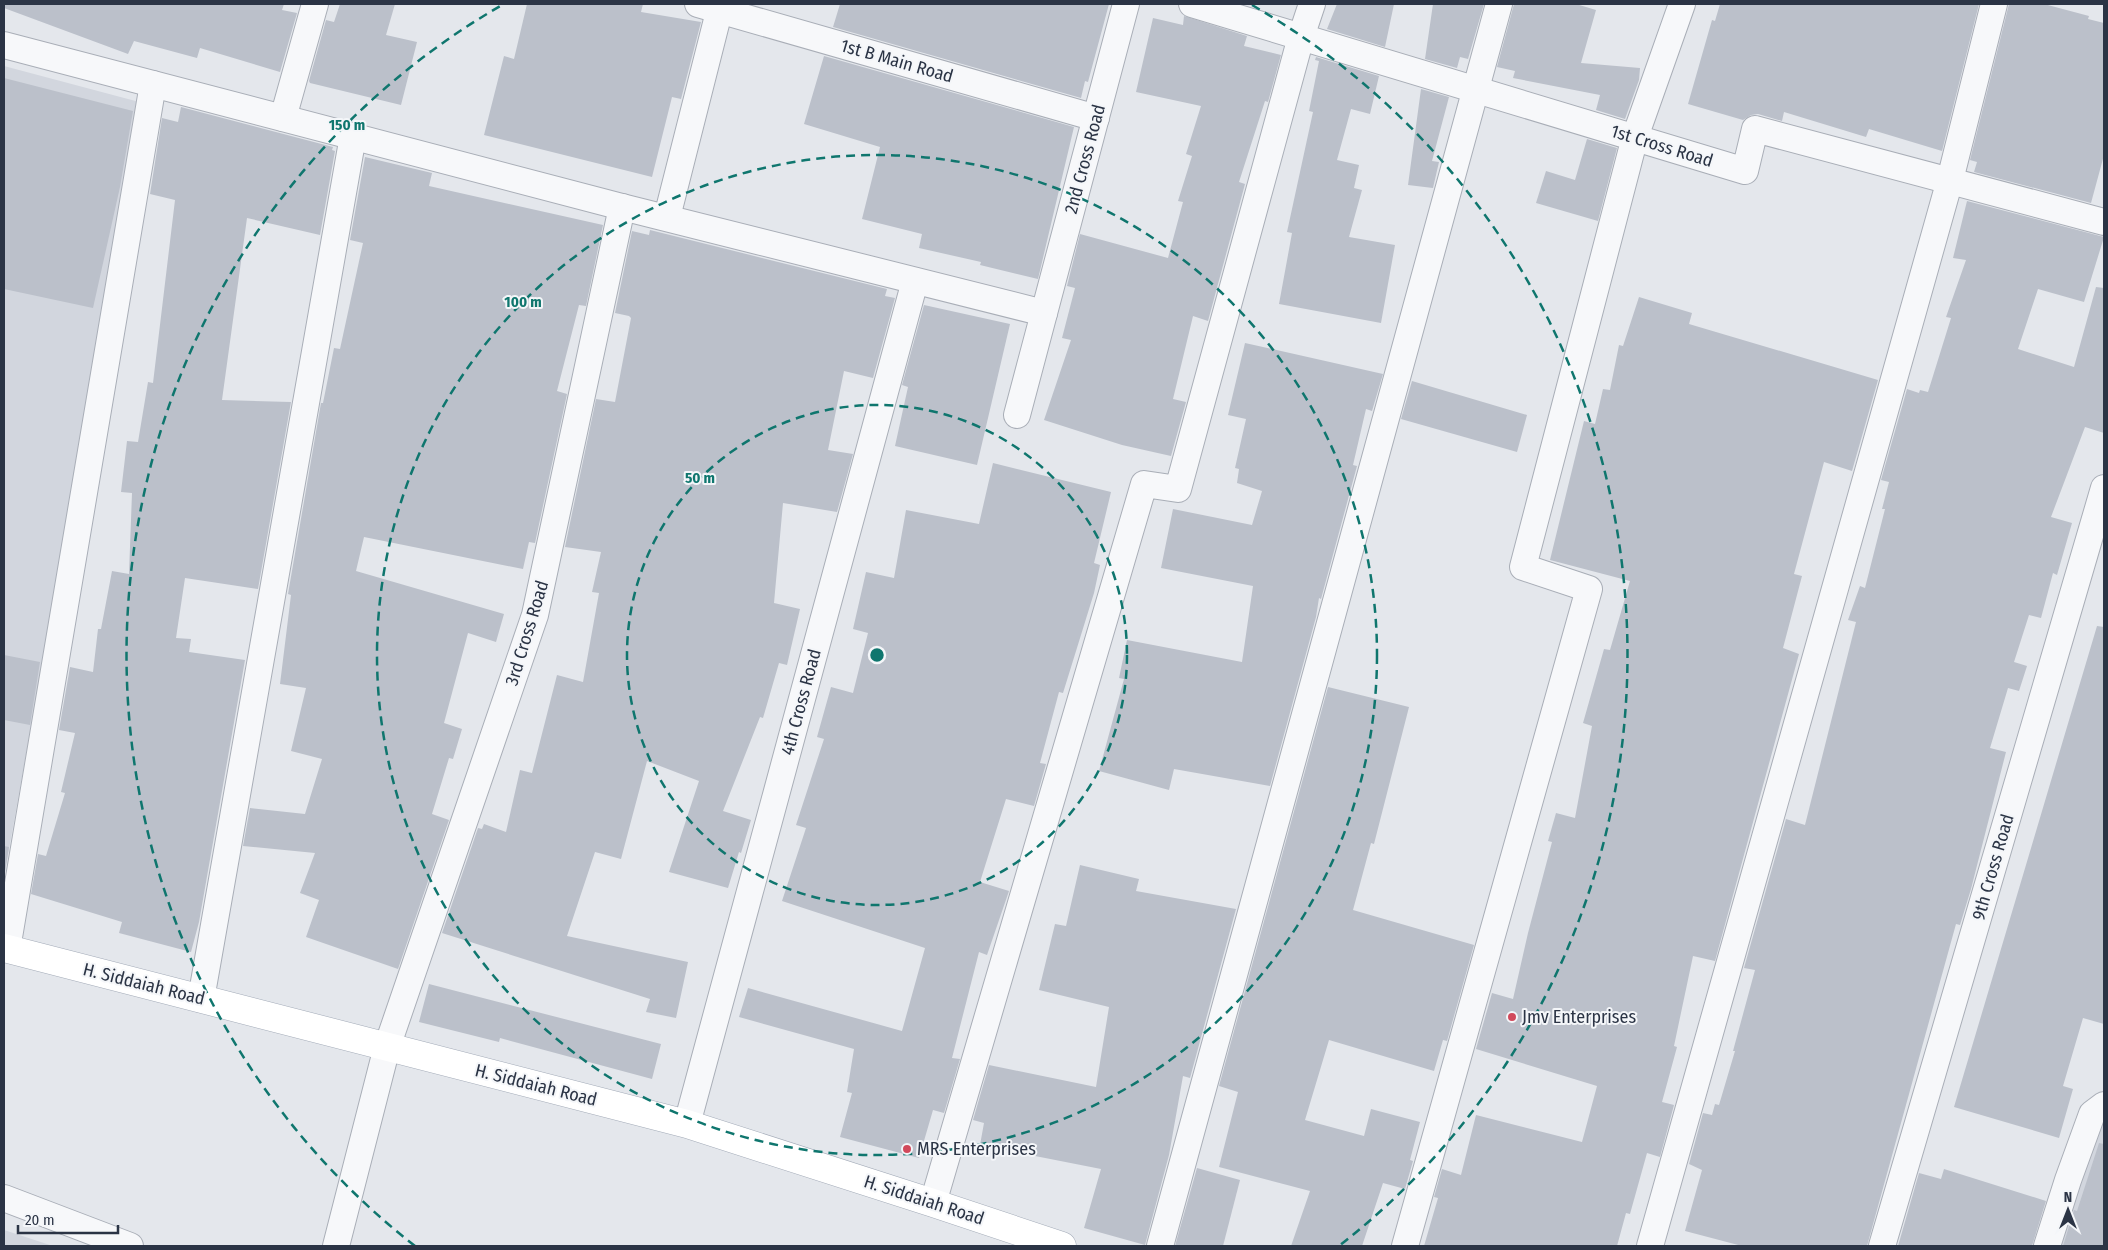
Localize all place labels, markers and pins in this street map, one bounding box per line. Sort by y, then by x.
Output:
centre of rings [868,646,886,664]
place label: Jmv Enterprises [1522,1006,1636,1028]
marker: Jmv Enterprises [1506,1011,1518,1023]
place label: MRS Enterprises [917,1138,1036,1160]
marker: MRS Enterprises [901,1143,913,1155]

